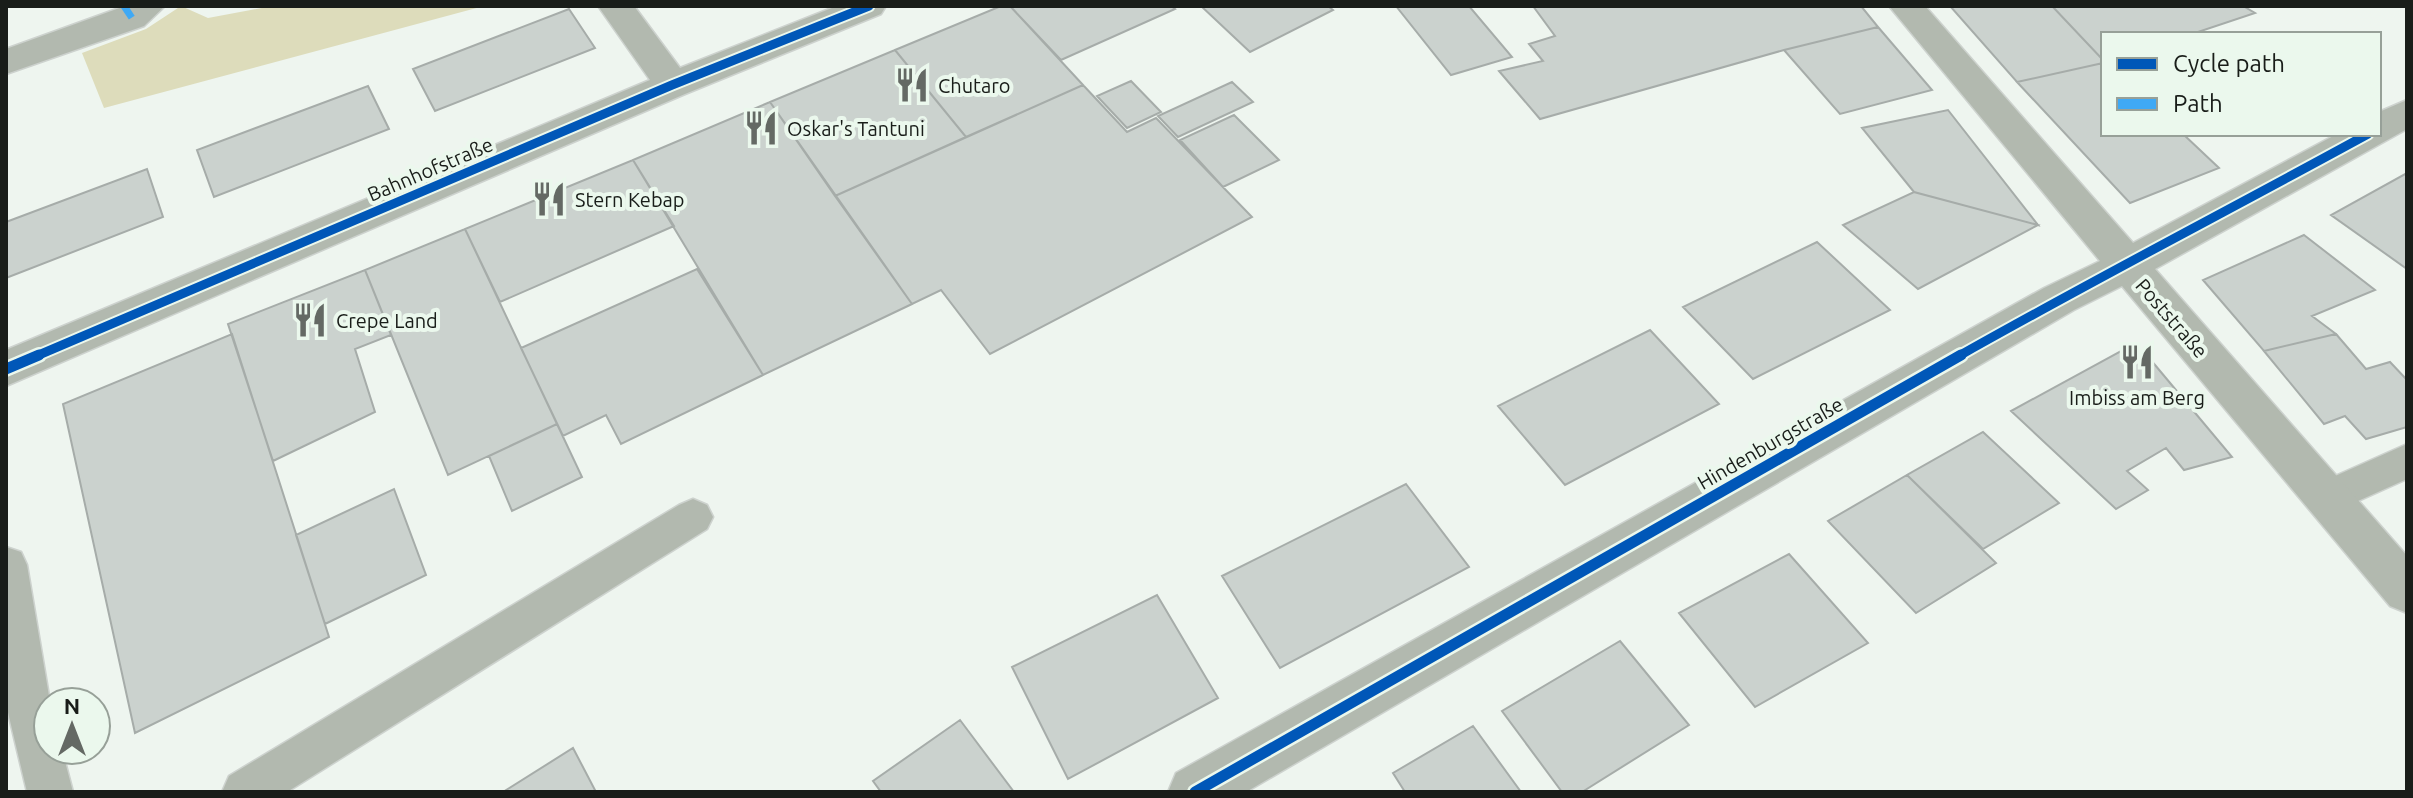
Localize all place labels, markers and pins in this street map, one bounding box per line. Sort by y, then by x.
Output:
restaurant icon: Chutaro [893,66,931,104]
place label: Chutaro [938,74,1010,97]
restaurant icon: Oskar's Tantuni [742,109,780,147]
place label: Oskar's Tantuni [787,117,925,140]
restaurant icon: Stern Kebap [530,180,568,218]
place label: Stern Kebap [575,188,685,211]
restaurant icon: Crepe Land [291,301,329,339]
place label: Crepe Land [336,309,438,332]
restaurant icon: Imbiss am Berg [2118,343,2156,381]
place label: Imbiss am Berg [2069,386,2205,409]

